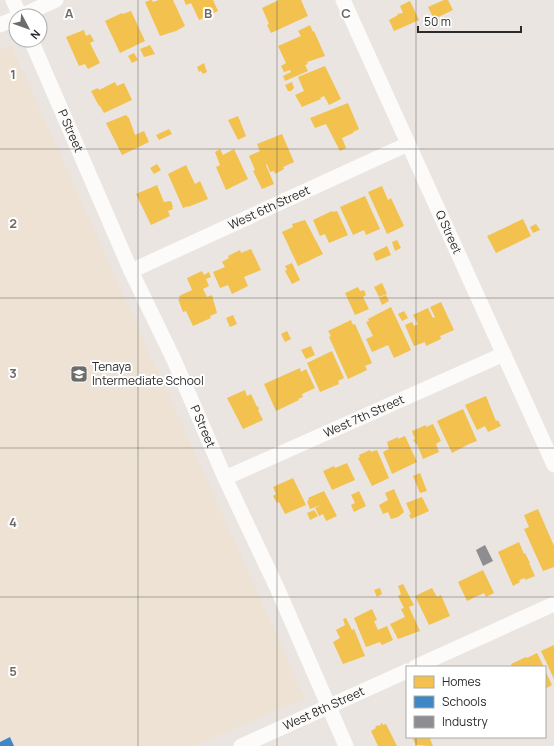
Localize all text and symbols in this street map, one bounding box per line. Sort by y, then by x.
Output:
text: A [65,4,74,22]
text: B [204,4,212,22]
text: C [341,4,351,22]
north arrow [8,8,48,48]
scale bar [418,8,521,34]
text: 50 m [424,13,451,30]
text: N [28,27,44,43]
text: 1 [10,65,16,83]
street label: P Street [54,107,88,155]
street label: West 6th Street [225,181,313,233]
street label: Q Street [432,207,466,257]
text: 2 [9,214,17,232]
place label: Tenaya Intermediate School [92,358,204,389]
text: 3 [9,364,17,382]
school or university icon: Tenaya Intermediate School [69,364,89,384]
street label: West 7th Street [321,390,407,441]
street label: P Street [186,402,220,450]
text: 4 [9,513,17,531]
text: 5 [9,662,17,680]
legend [406,666,546,738]
text: Homes [442,673,481,690]
street label: West 8th Street [280,682,367,734]
text: Schools [442,693,486,710]
text: Industry [442,713,488,730]

